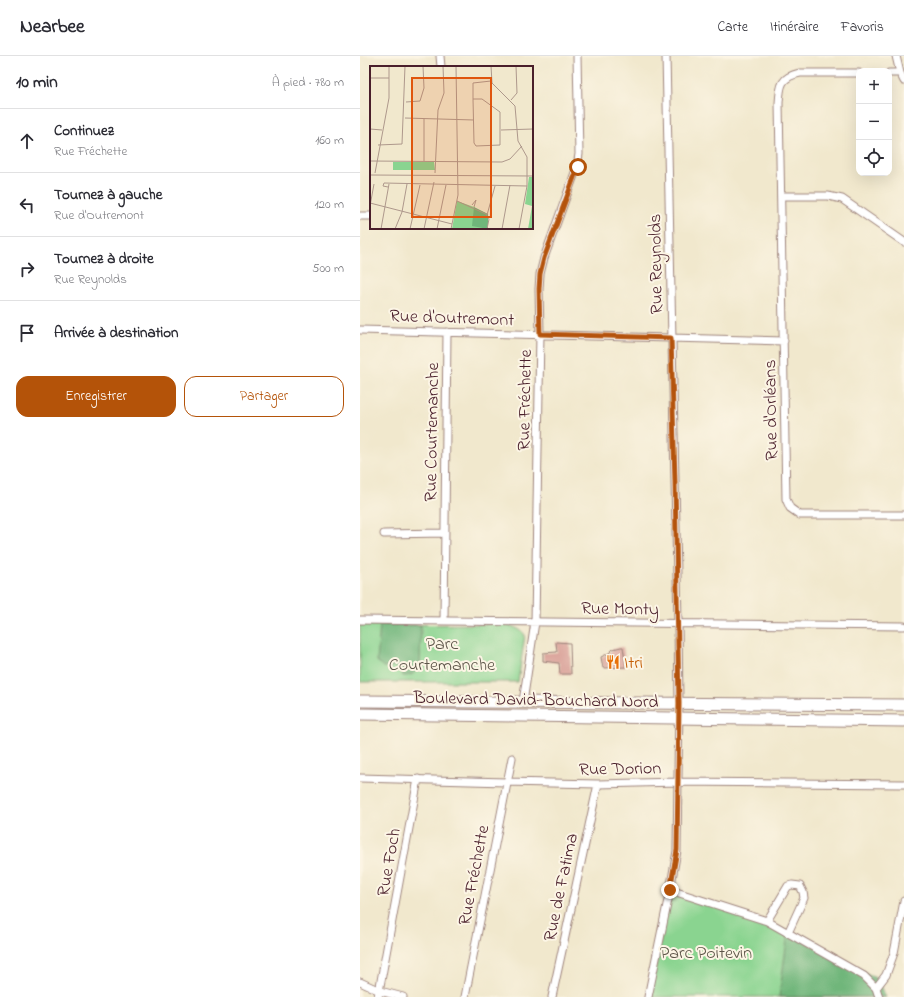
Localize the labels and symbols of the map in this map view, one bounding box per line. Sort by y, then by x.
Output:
inset map [370,66,533,229]
route start [569,158,587,176]
street label: Rue Reynolds [643,213,671,315]
street label: Rue d'Outremont [389,304,515,334]
street label: Rue Fréchette [512,348,540,451]
street label: Rue d'Orléans [758,359,786,461]
street label: Rue Courtemanche [419,361,447,502]
street label: Rue Monty [581,596,659,624]
park label: Parc Courtemanche [389,632,496,679]
place label: Itri [624,651,643,677]
restaurant icon: Itri [605,654,621,670]
street label: Boulevard David-Bouchard Nord [412,686,659,716]
street label: Rue Dorion [579,756,662,784]
street label: Rue Fréchette [453,822,498,928]
street label: Rue Foch [371,826,409,898]
street label: Rue de Fatima [538,831,586,944]
route end [661,881,679,899]
park label: Parc Poitevin [660,941,752,967]

